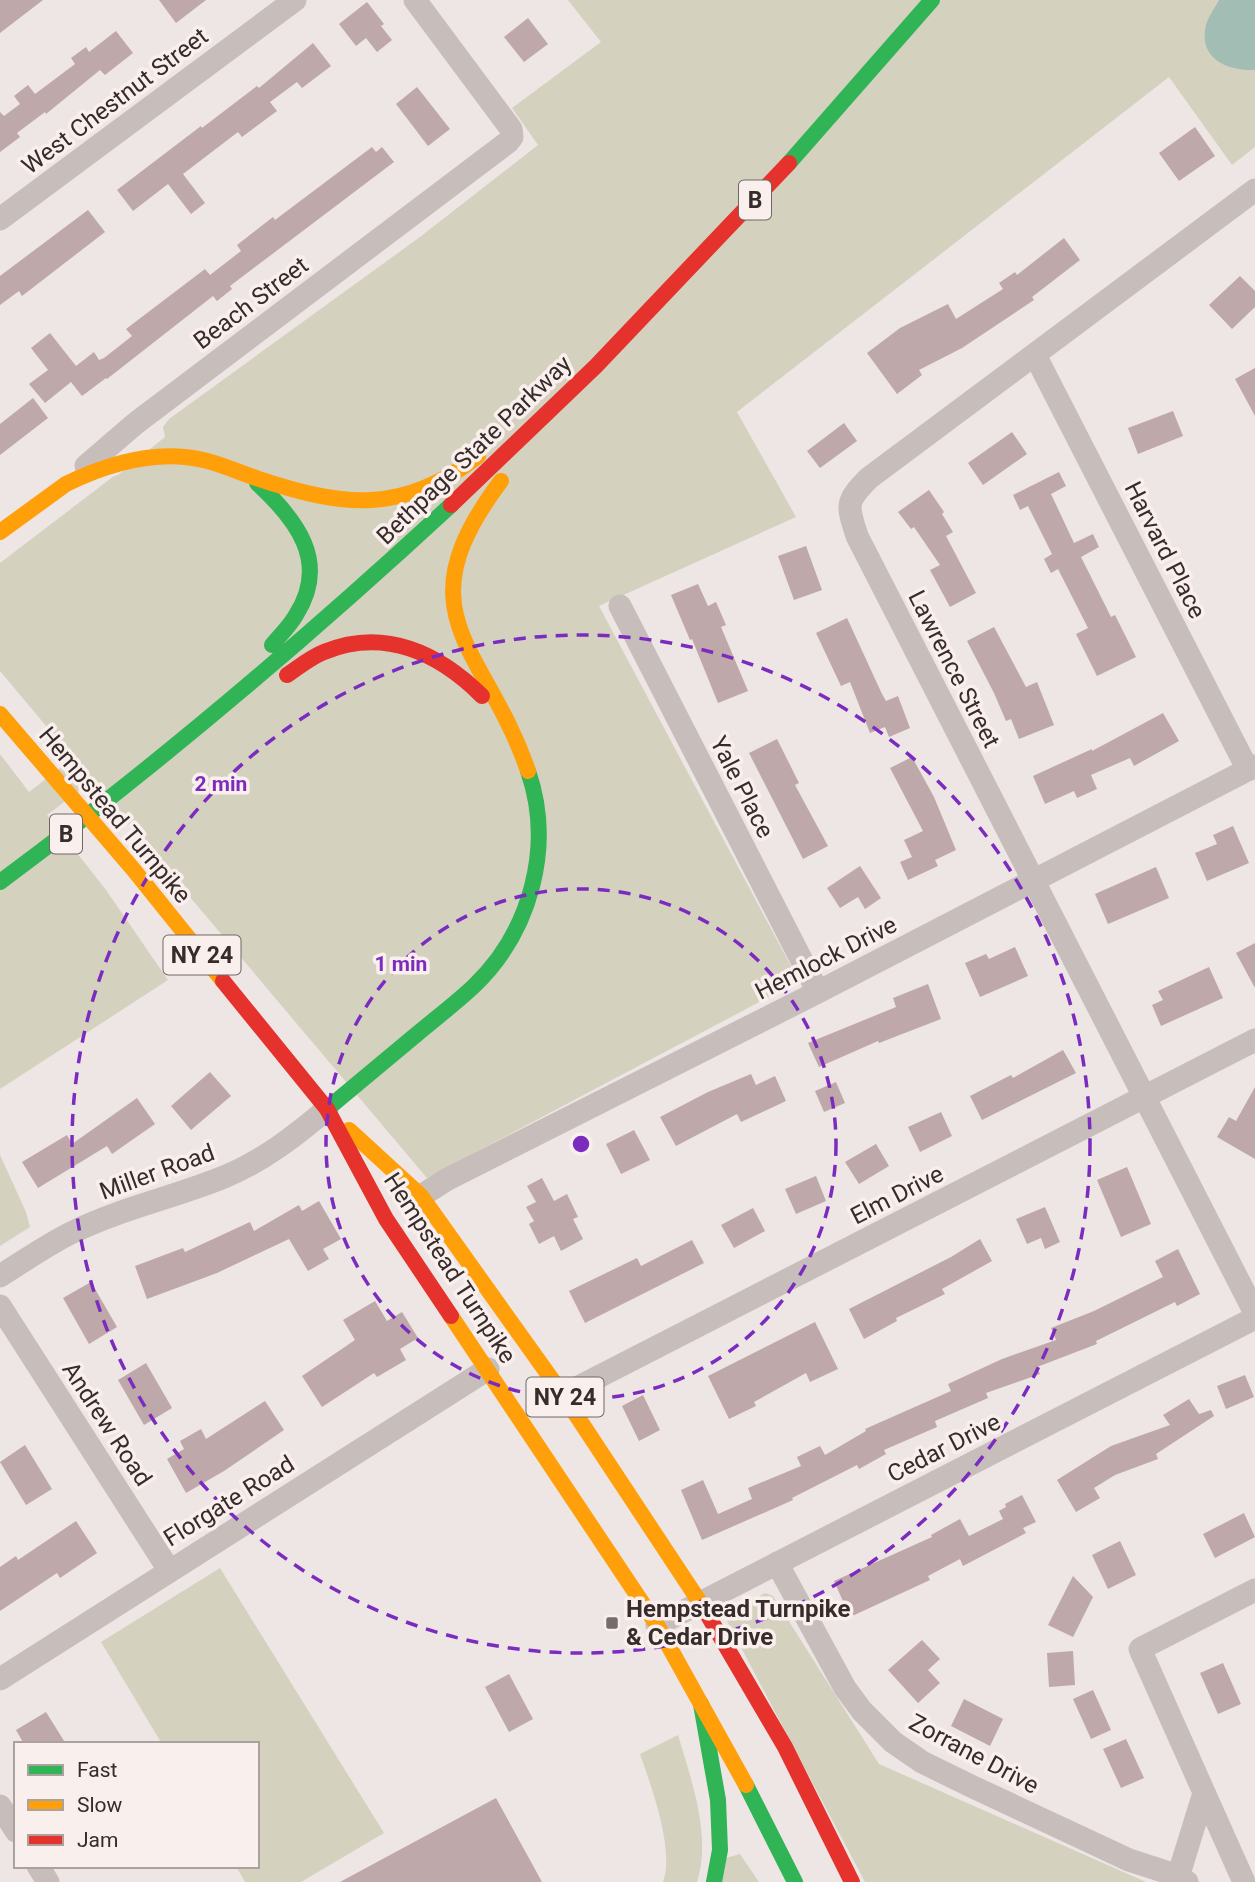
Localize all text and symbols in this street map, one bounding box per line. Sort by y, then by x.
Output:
street label: West Chestnut Street [17,22,213,180]
road number: B [739,181,771,220]
street label: Beach Street [188,251,314,355]
street label: Bethpage State Parkway [371,349,578,550]
street label: Harvard Place [1119,477,1211,623]
street label: Lawrence Street [902,586,1006,752]
street label: Hempstead Turnpike [33,721,197,909]
street label: Yale Place [704,731,780,843]
text: 2 min [195,772,247,796]
road number: B [50,814,82,854]
street label: Hemlock Drive [751,910,901,1006]
road number: NY 24 [164,936,241,974]
text: 1 min [375,952,427,976]
centre of rings [569,1132,593,1156]
street label: Miller Road [96,1138,218,1206]
street label: Elm Drive [846,1160,948,1230]
street label: Hempstead Turnpike [378,1168,522,1368]
street label: Andrew Road [57,1357,157,1491]
road number: NY 24 [526,1378,604,1416]
street label: Cedar Drive [883,1408,1005,1488]
street label: Florgate Road [158,1450,300,1552]
place label: Hempstead Turnpike & Cedar Drive [626,1595,850,1651]
marker: Hempstead Turnpike & Cedar Drive [604,1615,620,1631]
street label: Zorrane Drive [905,1708,1043,1800]
legend [14,1742,259,1868]
text: Fast [77,1758,118,1782]
text: Slow [77,1793,123,1817]
text: Jam [77,1828,118,1852]

